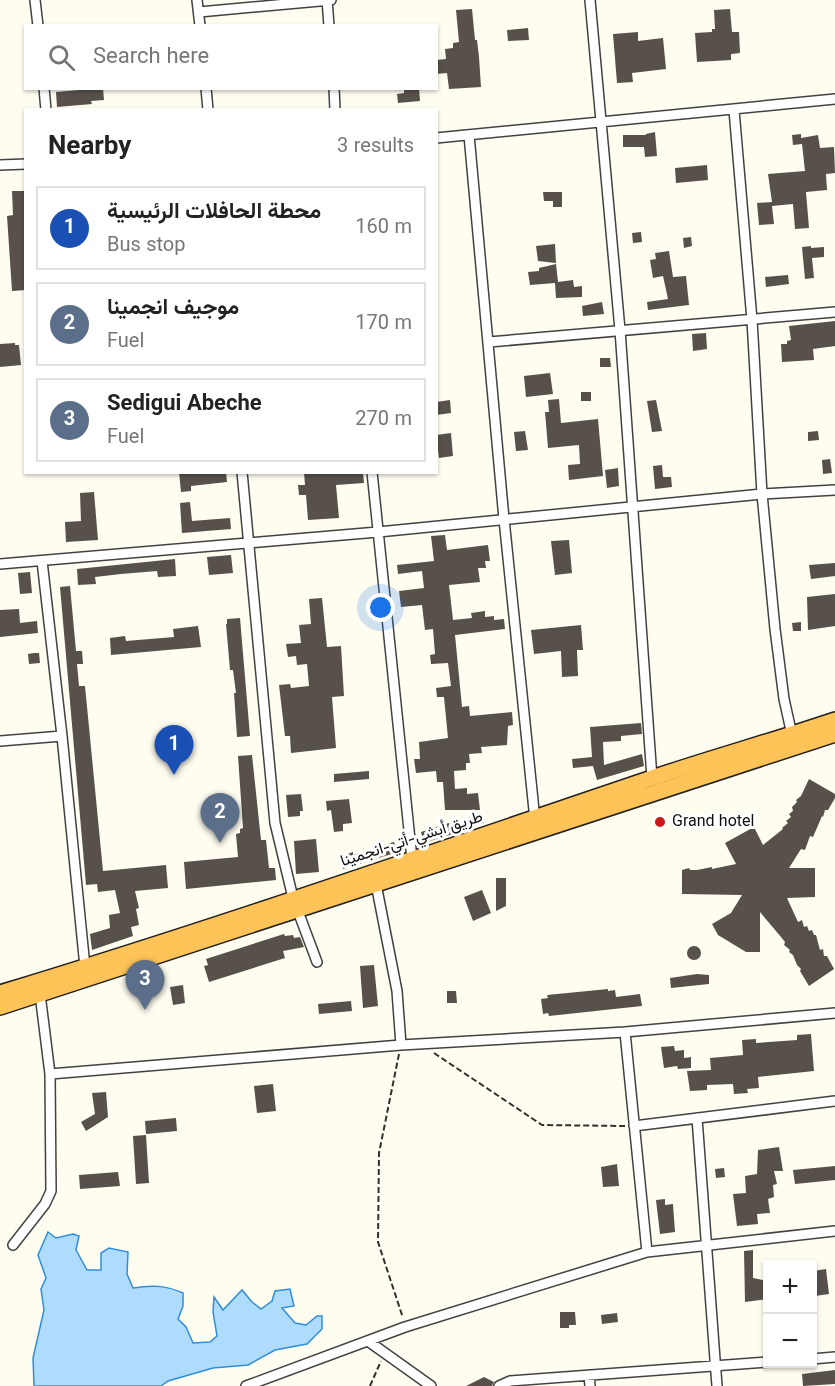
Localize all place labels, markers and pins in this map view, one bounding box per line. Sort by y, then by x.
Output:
pin: 1 [154,726,194,775]
pin: 2 [200,794,240,843]
place label: Grand hotel [672,810,754,835]
marker: Grand hotel [653,815,667,829]
pin: 3 [126,960,164,1010]

